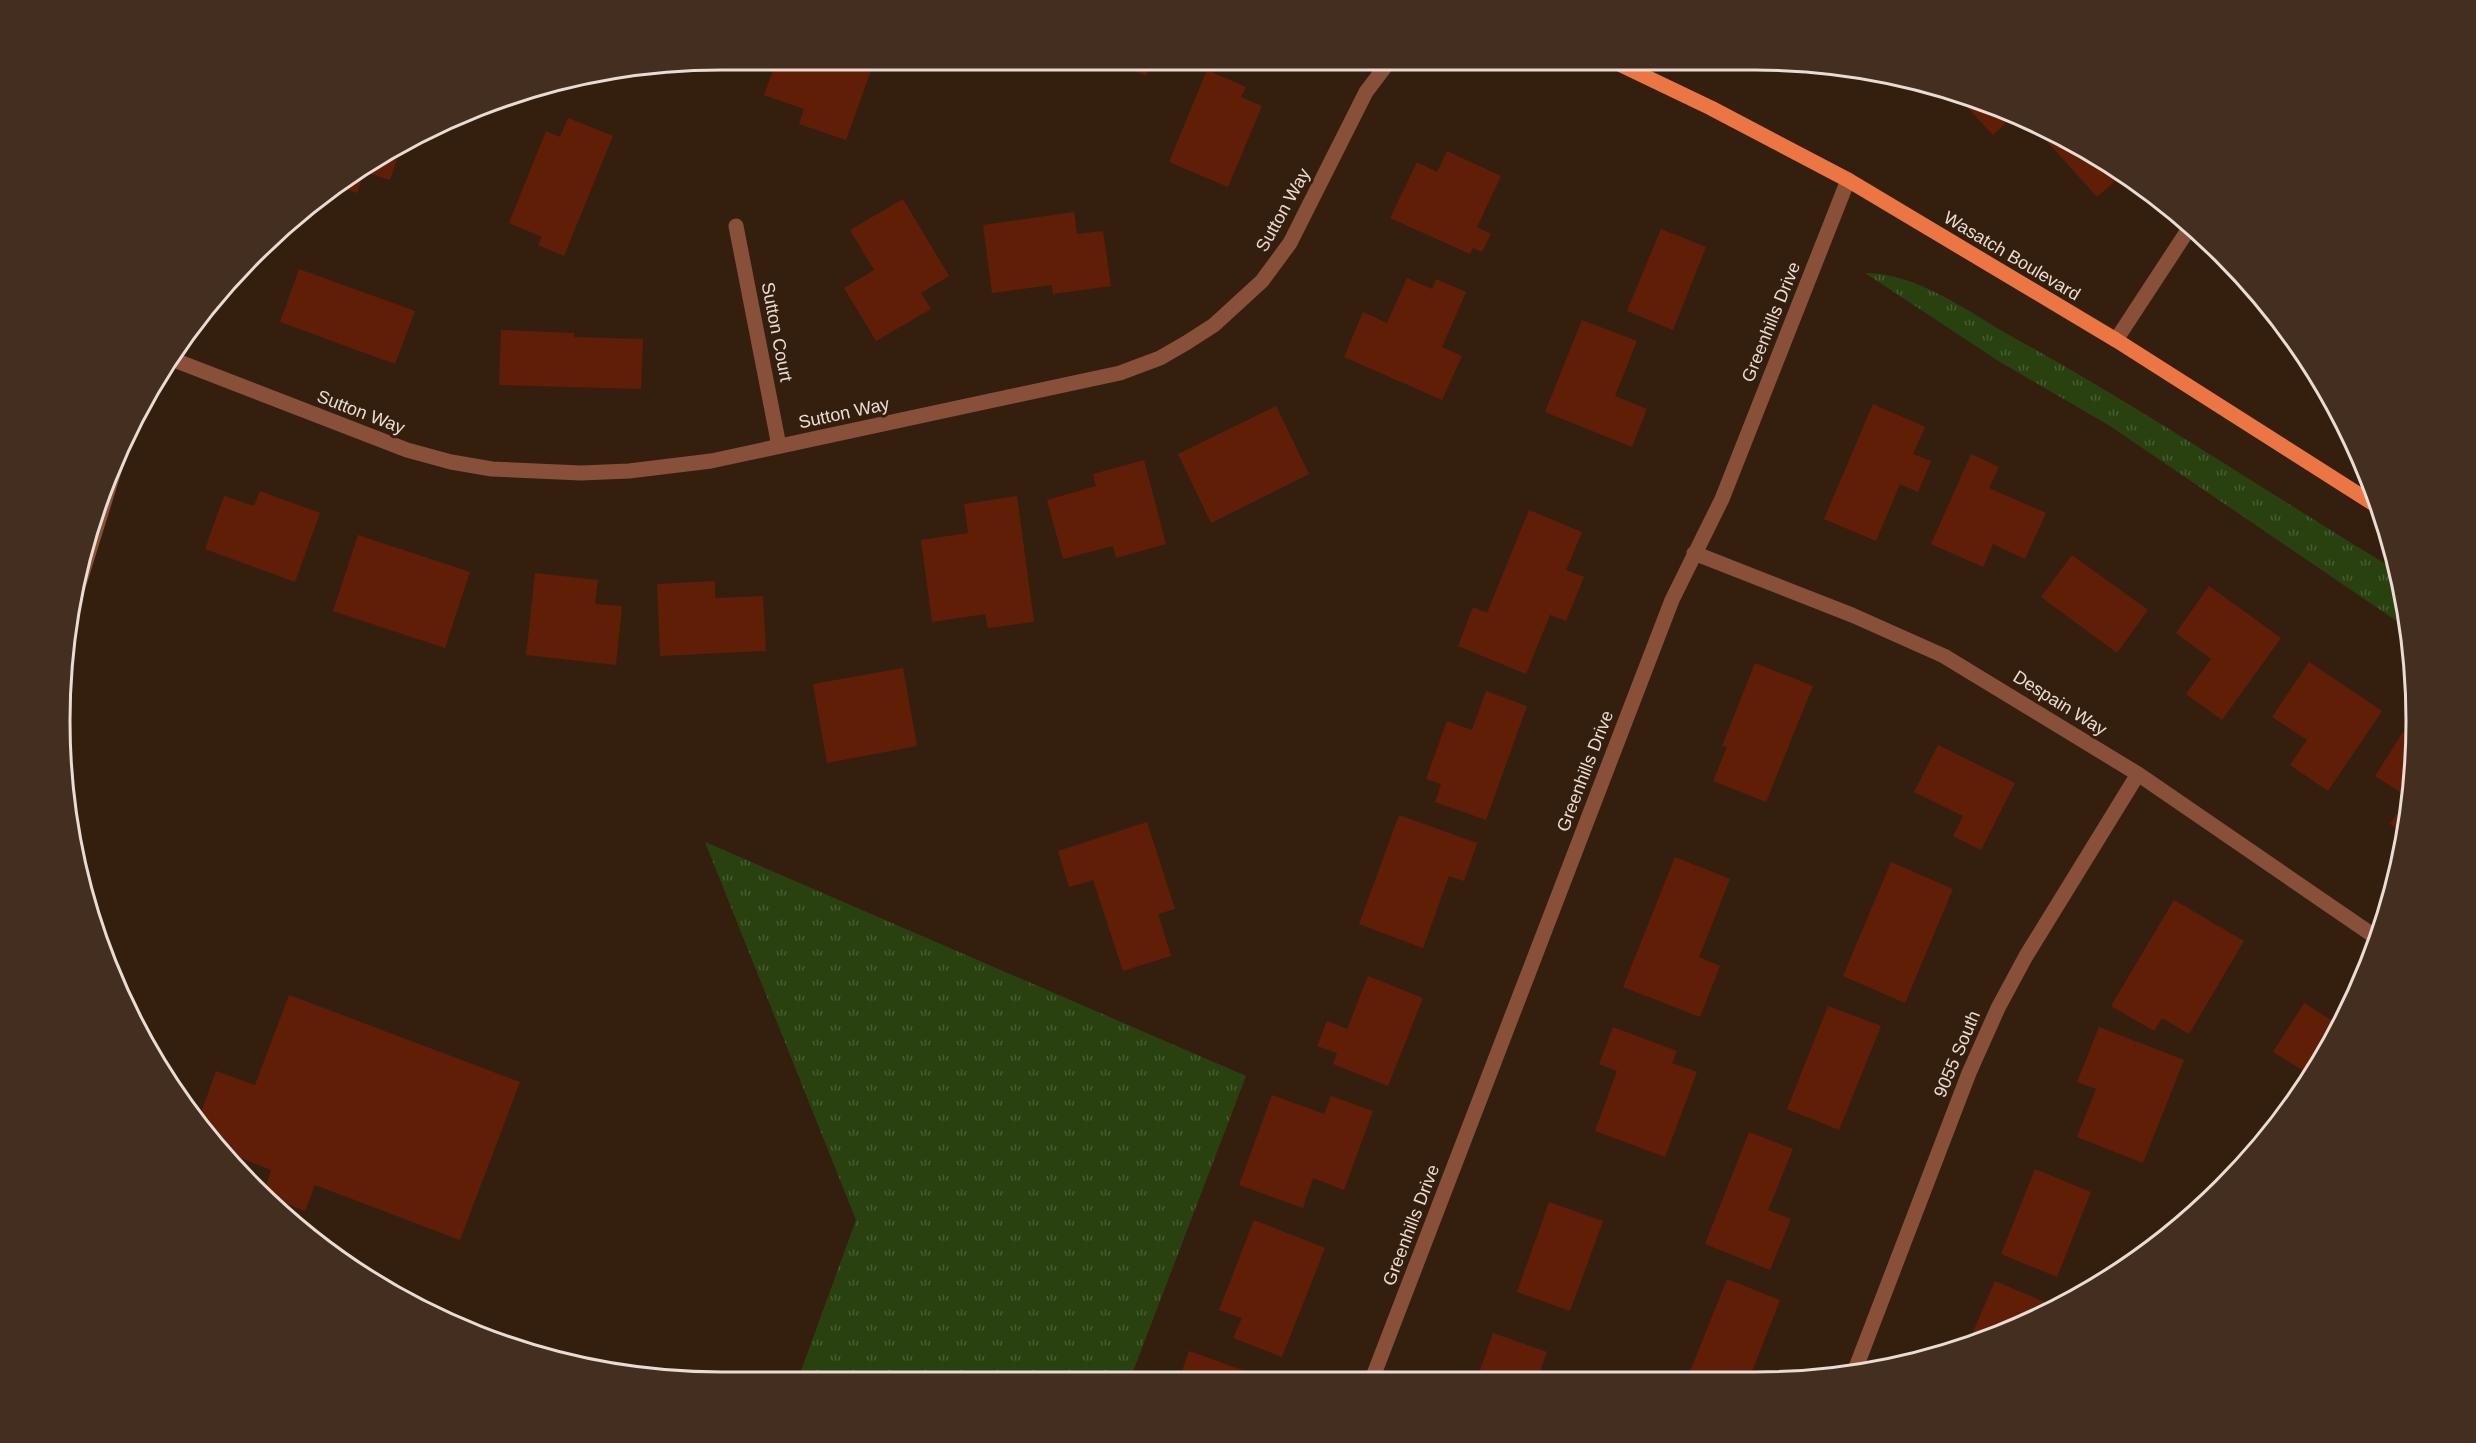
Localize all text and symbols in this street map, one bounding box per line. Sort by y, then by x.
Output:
street label: Sutton Way [1252,165,1314,255]
street label: Wasatch Boulevard [1940,207,2084,305]
street label: Greenhills Drive [1738,259,1804,385]
street label: Sutton Court [758,280,796,384]
street label: Sutton Way [314,386,408,438]
street label: Sutton Way [797,394,891,432]
street label: Despain Way [2010,666,2110,740]
street label: Greenhills Drive [1553,708,1617,834]
street label: 9055 South [1930,1008,1984,1100]
street label: Greenhills Drive [1379,1162,1443,1288]

